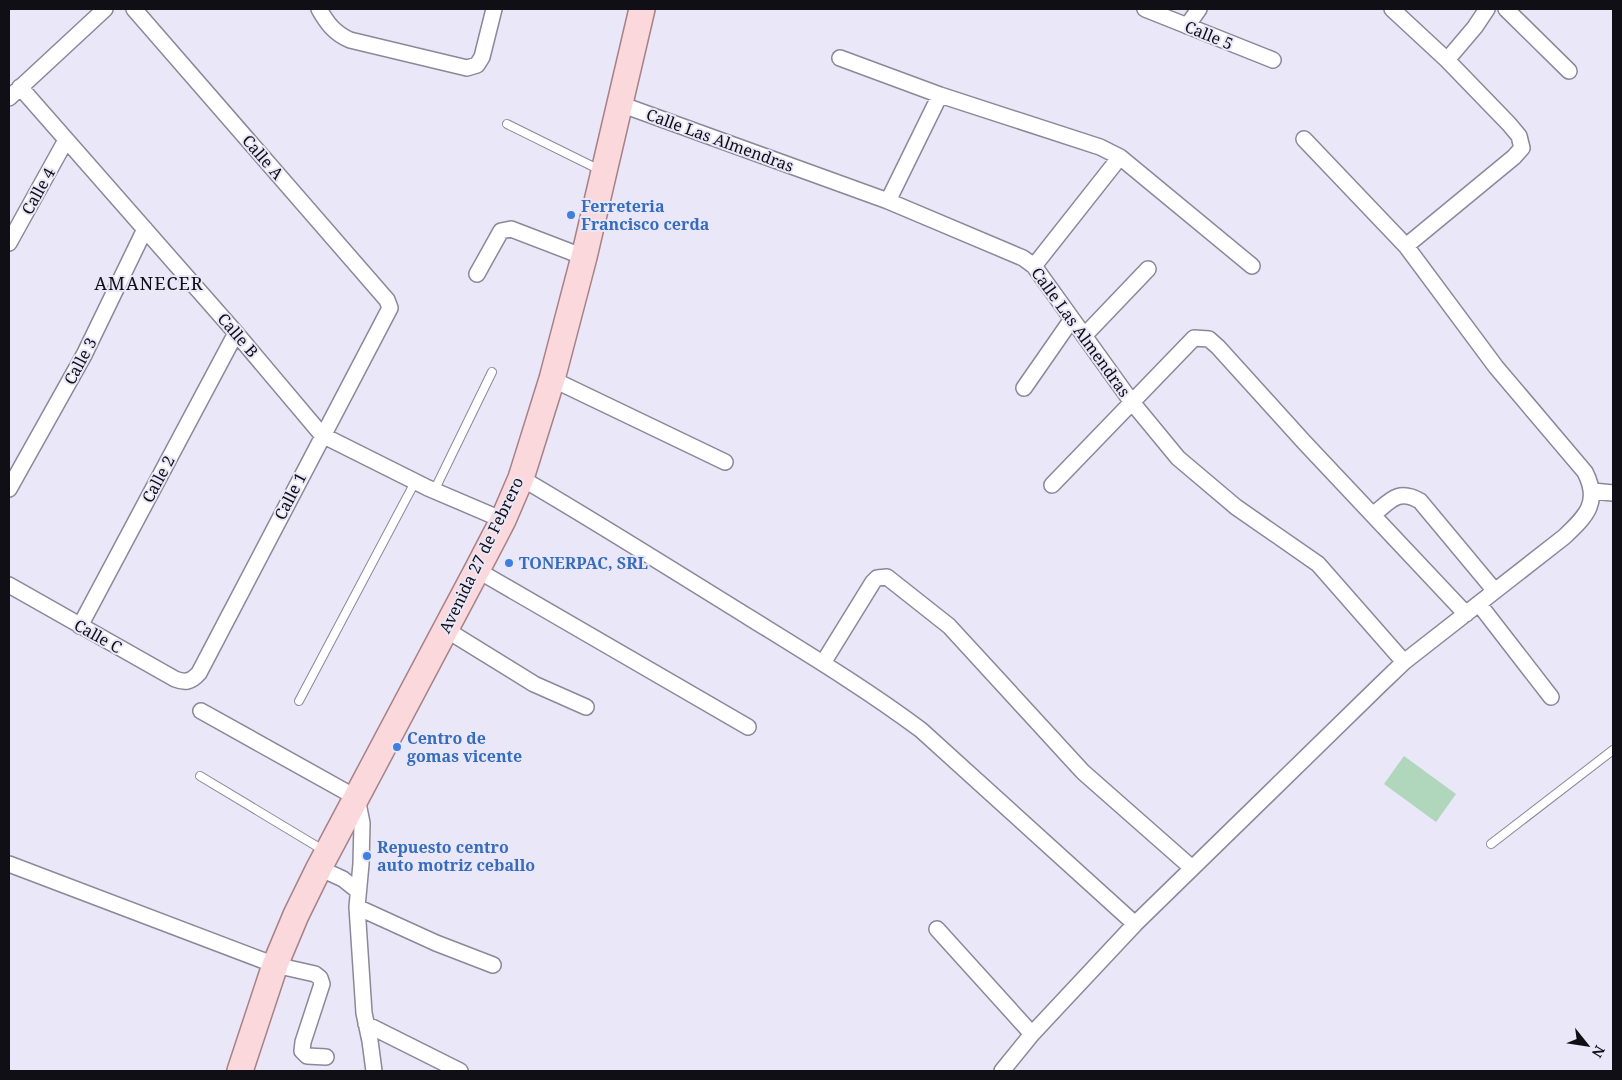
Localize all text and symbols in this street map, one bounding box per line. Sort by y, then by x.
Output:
street label: Calle 5 [1182,15,1236,55]
street label: Calle Las Almendras [643,103,797,177]
street label: Calle A [237,130,289,185]
street label: Calle 4 [16,164,60,218]
place label: Ferreteria Francisco cerda [581,195,710,235]
marker: Ferreteria Francisco cerda [565,209,577,221]
street label: Calle Las Almendras [1026,263,1136,401]
district label: AMANECER [94,271,204,295]
street label: Calle B [213,308,263,362]
street label: Calle 3 [58,334,102,388]
street label: Calle 2 [136,452,180,506]
street label: Calle 1 [269,469,311,523]
street label: Avenida 27 de Febrero [434,473,528,637]
place label: TONERPAC, SRL [519,552,648,574]
marker: TONERPAC, SRL [503,557,515,569]
street label: Calle C [70,614,126,658]
place label: Centro de gomas vicente [407,727,522,767]
marker: Centro de gomas vicente [391,741,403,753]
place label: Repuesto centro auto motriz ceballo [377,836,535,876]
marker: Repuesto centro auto motriz ceballo [361,850,373,862]
north arrow [1562,1020,1612,1070]
text: N [1588,1042,1610,1061]

